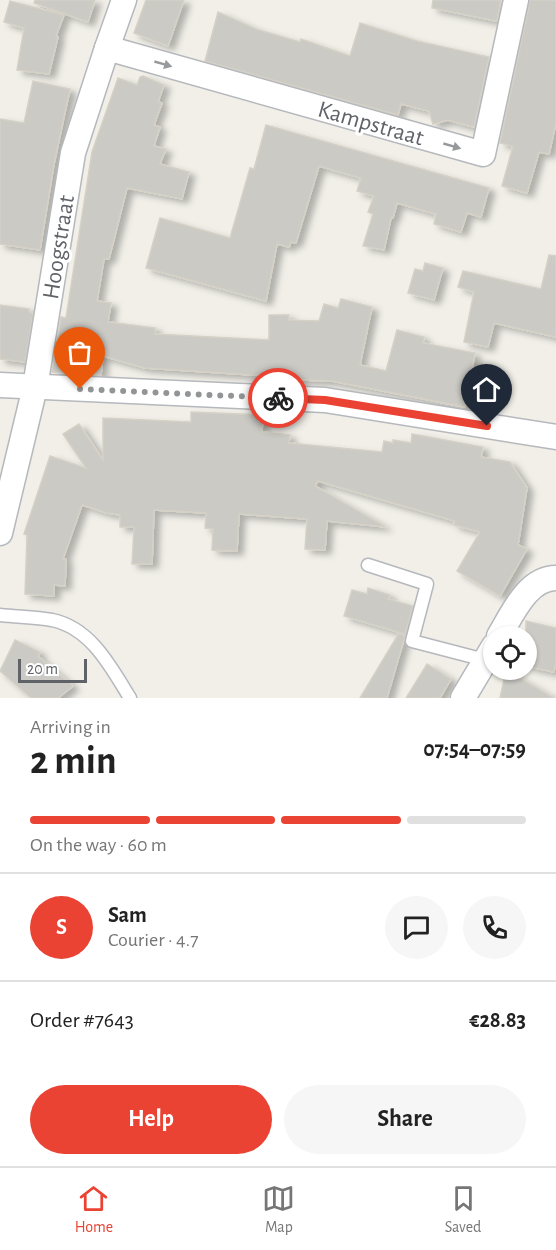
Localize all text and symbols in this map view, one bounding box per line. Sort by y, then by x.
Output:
one-way arrow [154,60,172,69]
street label: Kampstraat [315,97,427,151]
one-way arrow [442,141,461,151]
street label: Hoogstraat [39,193,79,301]
pin [54,327,105,389]
icon: bag [63,336,96,369]
pin [461,364,512,426]
courier [248,368,308,428]
icon: home [470,373,503,406]
icon: bike [262,382,295,415]
map controls [483,626,537,680]
button: locate [483,626,537,680]
scale bar [18,656,87,684]
text: 20 m [27,661,58,677]
text: Arriving in [30,717,111,737]
text: 07:54–07:59 [423,738,526,760]
text: 2 min [30,742,117,781]
text: On the way · 60 m [30,835,167,855]
button: chat [385,896,448,959]
button: phone [463,896,526,959]
text: Sam [108,904,147,926]
text: S [56,916,67,938]
text: Courier · 4.7 [108,930,199,950]
text: Order #7643 [30,1009,134,1031]
text: €28.83 [469,1009,526,1031]
button: Help [30,1085,272,1154]
button: Share [284,1085,526,1154]
tab: Home [75,1182,113,1237]
tab: Map [262,1182,295,1237]
tab: Saved [445,1182,481,1237]

